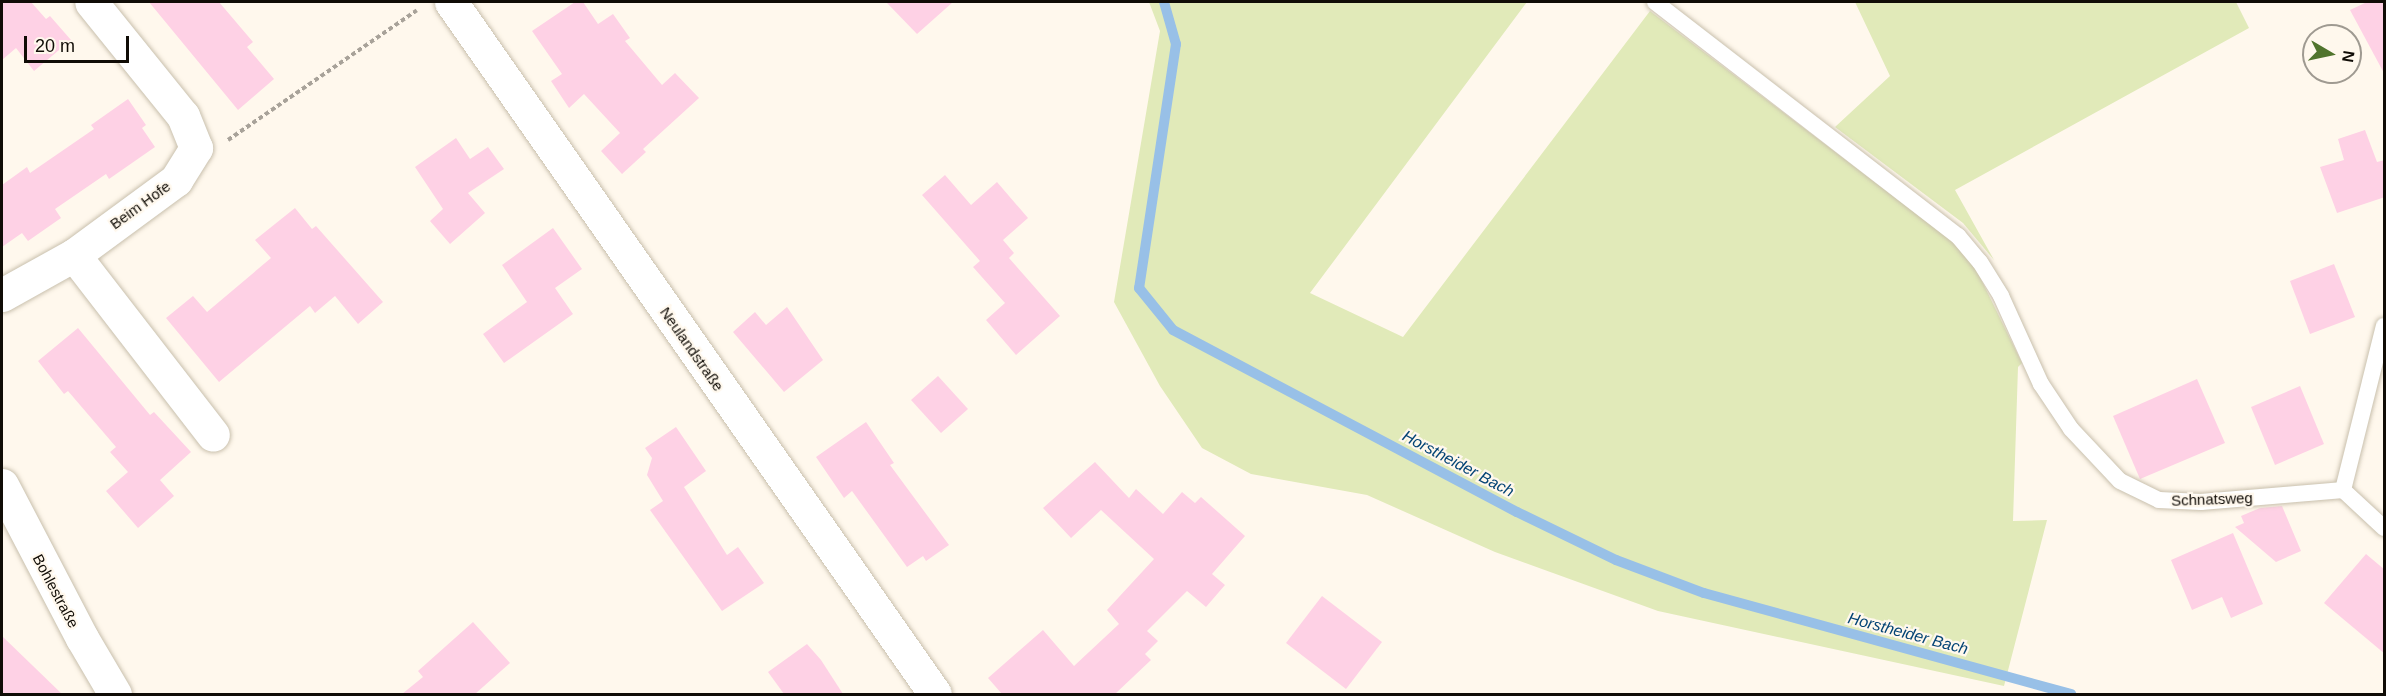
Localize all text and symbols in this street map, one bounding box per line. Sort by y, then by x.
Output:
scale bar [27,24,132,62]
north arrow [2302,24,2362,84]
text: 20 m [35,36,75,56]
text: N [2339,50,2358,64]
street label: Beim Hofe [106,177,174,233]
street label: Neulandstraße [656,304,728,394]
water label: Horstheider Bach [1399,427,1517,501]
street label: Schnatsweg [2171,489,2253,509]
street label: Bohlestraße [29,551,83,631]
water label: Horstheider Bach [1846,609,1970,659]

